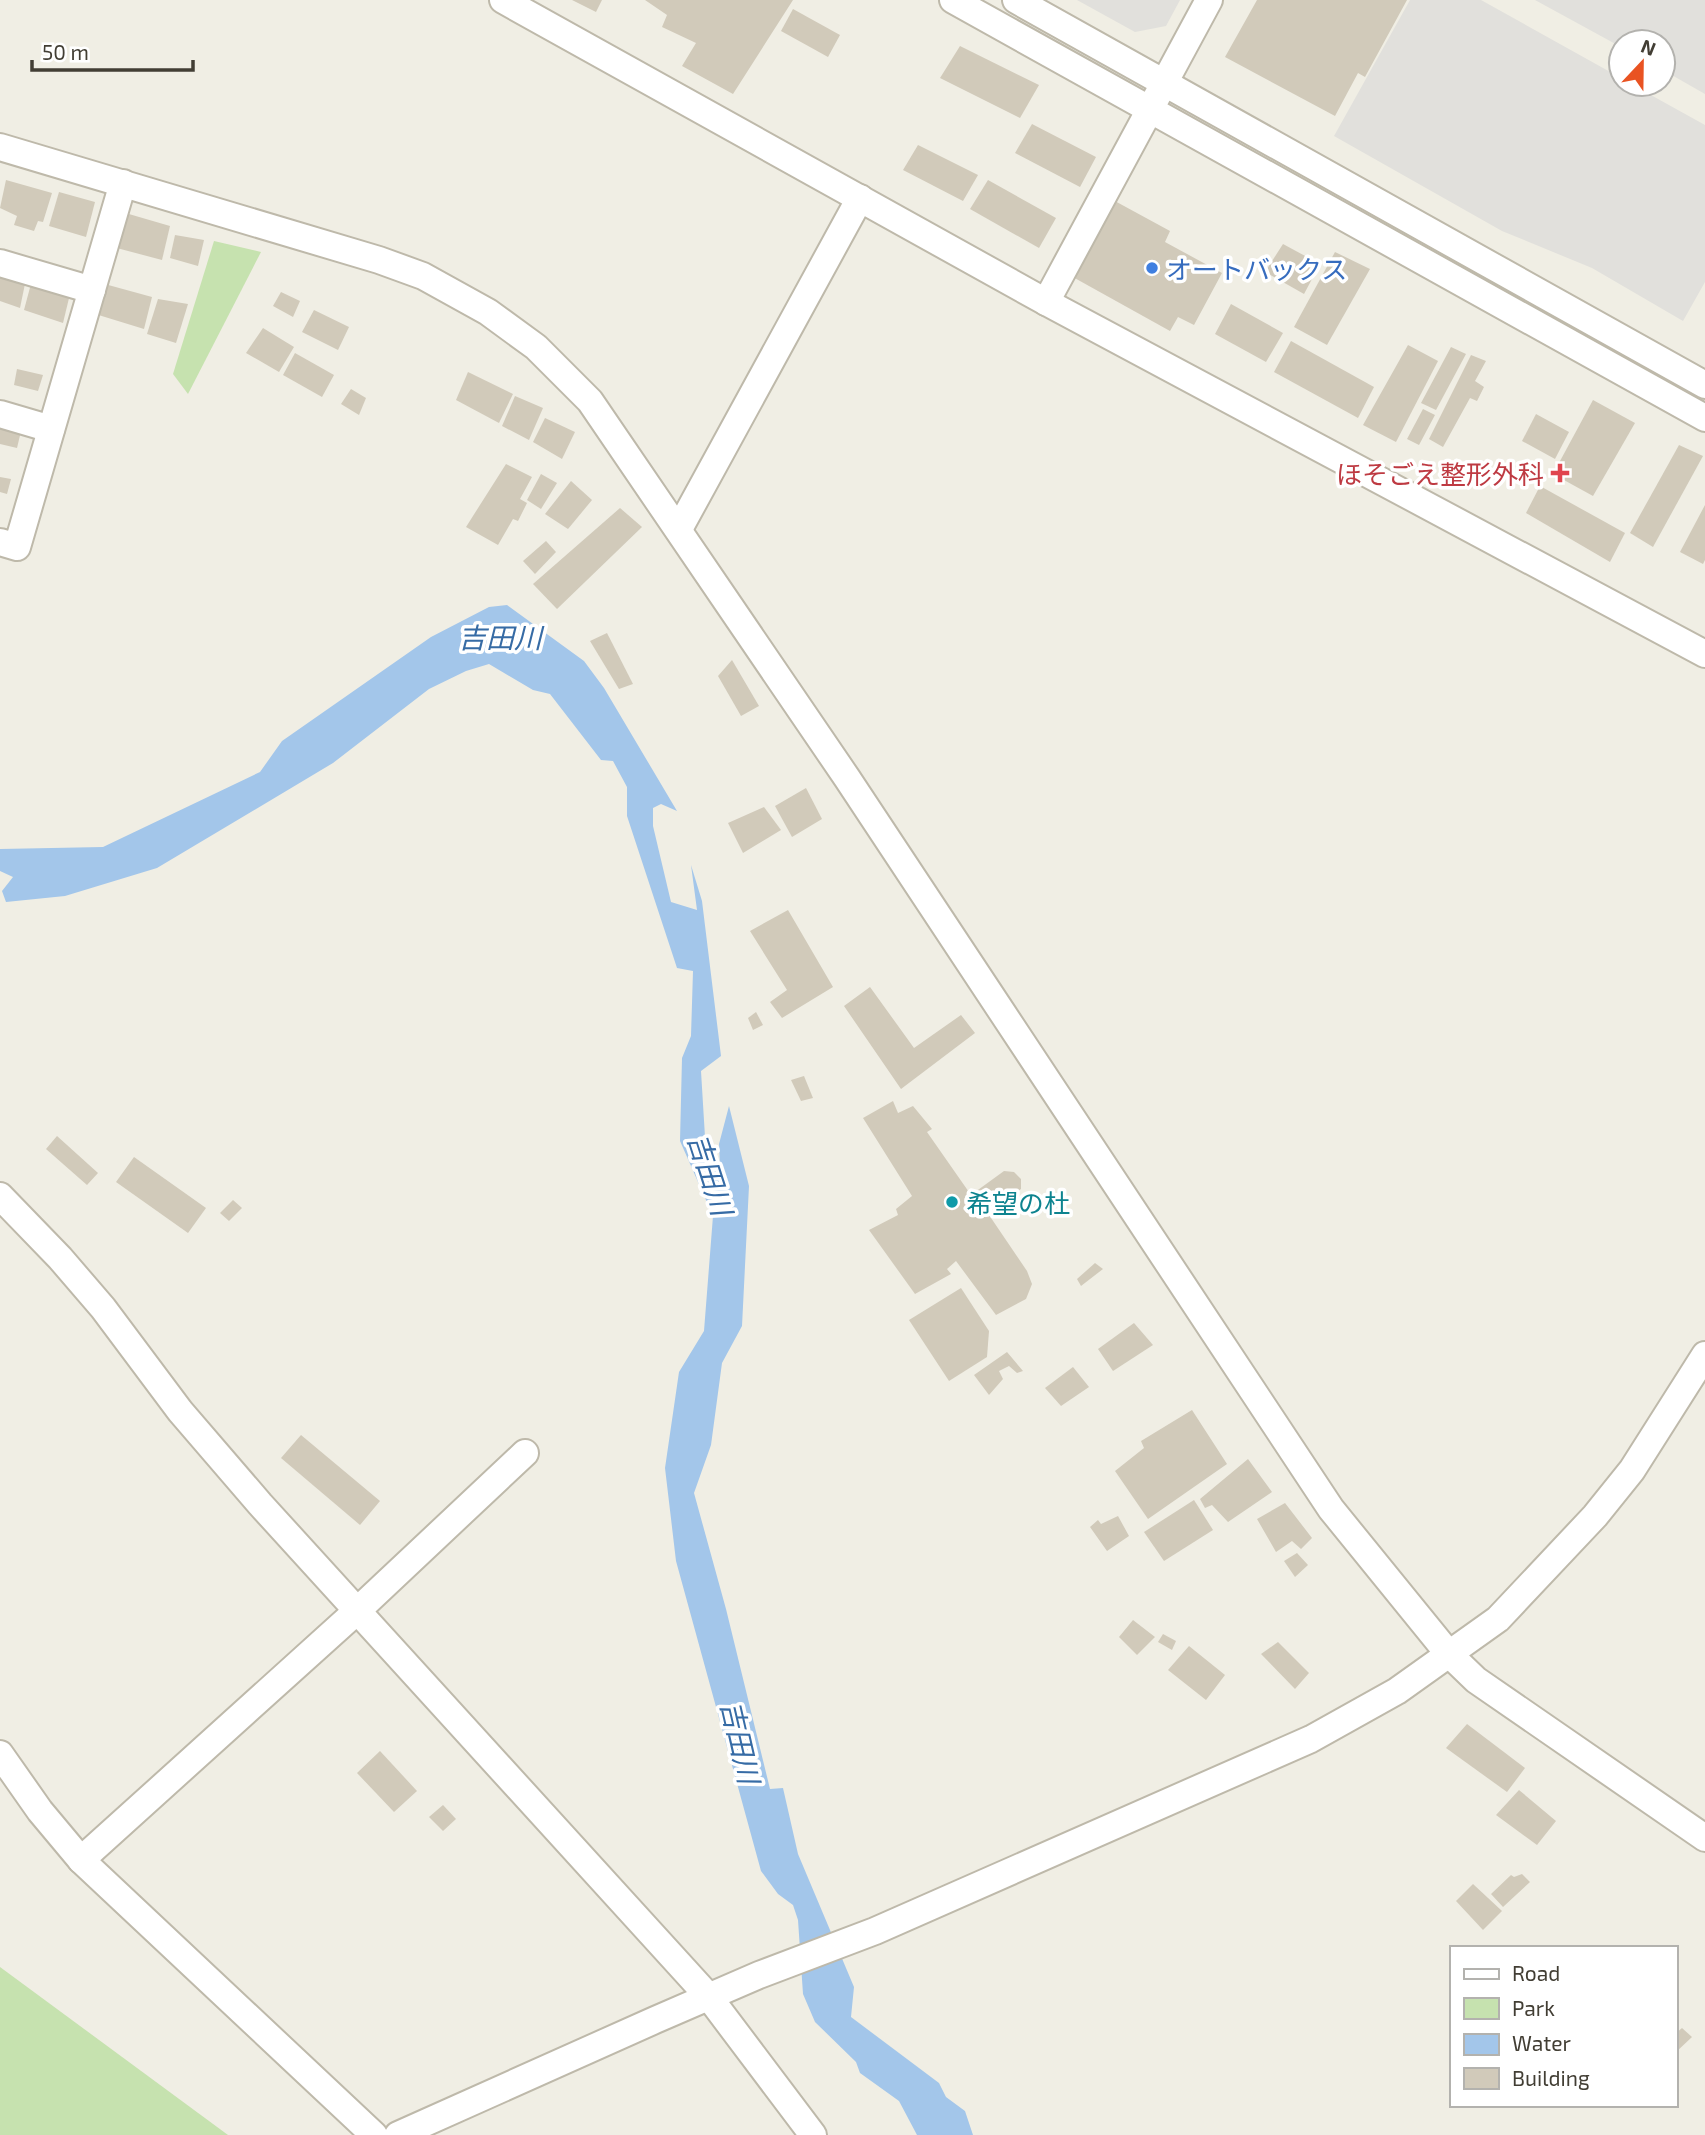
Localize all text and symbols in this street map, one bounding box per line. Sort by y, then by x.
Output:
scale bar [32,28,192,72]
north arrow [1607,28,1677,98]
text: N [1638,34,1659,60]
text: 50 m [42,39,89,64]
place label: オートバックス [1166,253,1347,284]
marker: オートバックス [1144,260,1160,276]
place label: ほそごえ整形外科 [1336,458,1544,489]
marker: ほそごえ整形外科 [1550,463,1570,483]
water label: 吉田川 [458,620,545,654]
water label: 吉田川 [682,1129,741,1222]
place label: 希望の杜 [966,1187,1070,1218]
marker: 希望の杜 [944,1194,960,1210]
water label: 吉田川 [715,1697,768,1790]
legend [1450,1946,1677,2107]
text: Road [1512,1960,1560,1985]
text: Park [1512,1995,1555,2020]
text: Water [1512,2030,1571,2055]
text: Building [1512,2065,1590,2090]

